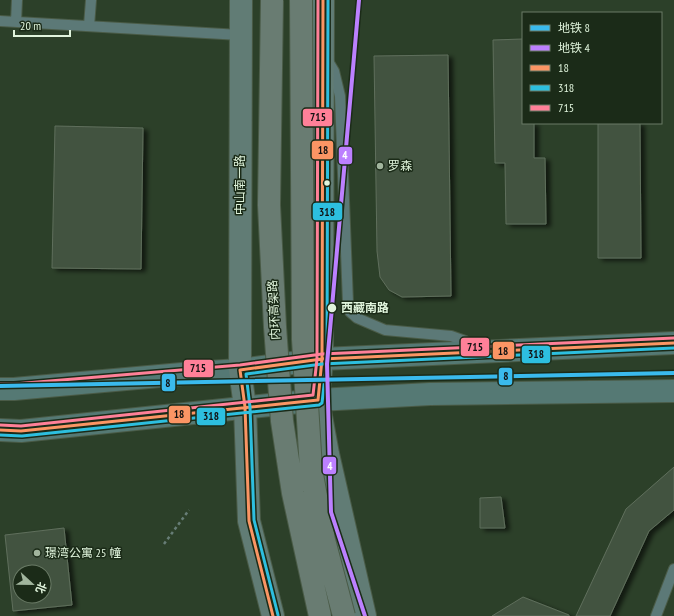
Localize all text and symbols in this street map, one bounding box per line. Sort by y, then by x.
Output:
scale bar [14,12,70,38]
legend [522,12,662,124]
text: 20 m [20,18,41,33]
text: 地铁 8 [558,20,590,35]
text: 地铁 4 [558,40,591,55]
text: 18 [558,60,569,75]
text: 318 [558,80,574,95]
text: 715 [558,100,574,115]
line badge: 715 [302,108,333,127]
text: 715 [310,110,326,124]
line badge: 18 [311,140,334,160]
text: 18 [318,143,328,157]
line badge: 4 [338,146,353,165]
text: 4 [342,148,348,162]
street label: 中山南一路 [232,155,247,215]
place label: 罗森 [388,158,412,173]
marker: 罗森 [375,161,385,171]
unlabelled marker [322,178,332,188]
line badge: 318 [312,202,343,221]
text: 318 [319,205,335,219]
street label: 内环高架路 [264,280,283,340]
place label: 西藏南路 [341,300,389,315]
marker: 西藏南路 [326,302,338,314]
line badge: 715 [460,337,490,357]
text: 715 [467,340,483,354]
line badge: 18 [492,341,515,360]
text: 18 [498,344,508,358]
line badge: 318 [521,345,551,364]
text: 318 [528,347,544,361]
line badge: 715 [183,359,214,378]
text: 715 [190,361,206,375]
line badge: 8 [498,367,513,386]
text: 8 [503,369,509,383]
line badge: 8 [161,373,176,392]
text: 8 [165,376,171,390]
line badge: 18 [168,405,191,424]
text: 18 [174,407,184,421]
line badge: 318 [196,407,226,426]
text: 318 [203,409,219,423]
line badge: 4 [322,456,337,475]
text: 4 [327,459,333,473]
place label: 璟湾公寓 25 幢 [45,545,121,560]
marker: 璟湾公寓 25 幢 [32,548,42,558]
north arrow [12,564,52,604]
text: 北 [33,580,50,595]

